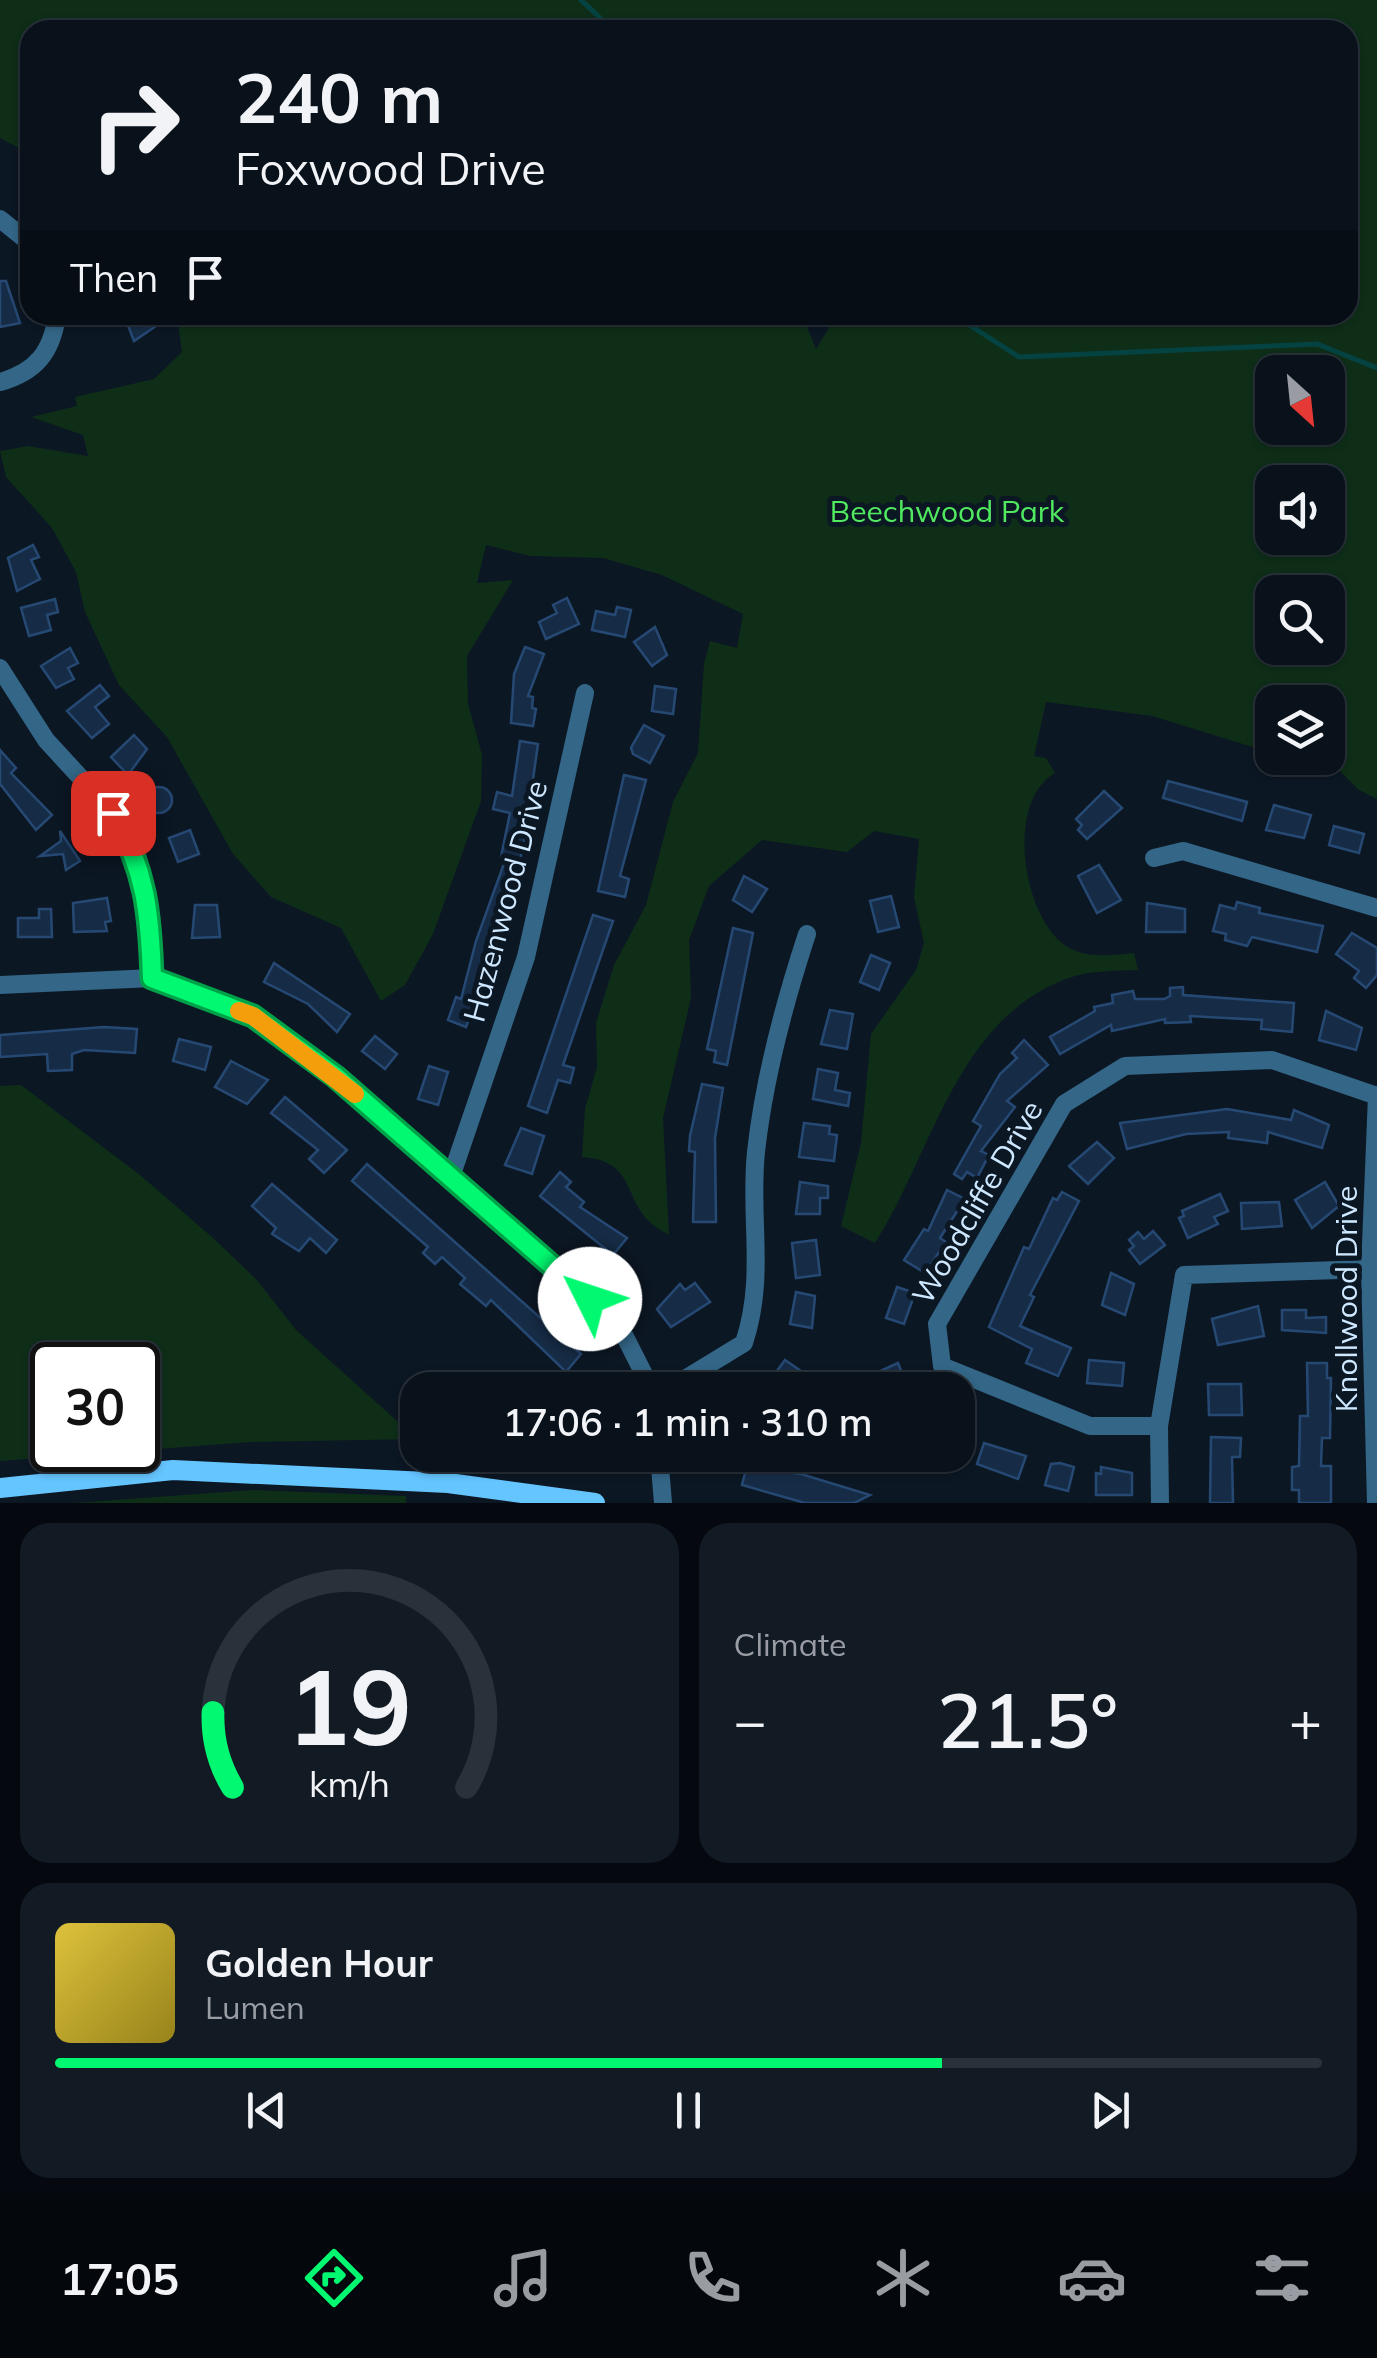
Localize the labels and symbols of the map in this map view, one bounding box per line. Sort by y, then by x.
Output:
north arrow [1255,355,1345,445]
park label: Beechwood Park [830,492,1065,530]
pin [71,771,156,856]
street label: Hazenwood Drive [454,776,556,1026]
street label: Woodcliffe Drive [903,1093,1051,1311]
street label: Knollwood Drive [1327,1186,1365,1412]
position arrow [538,1247,642,1351]
speed limit sign: 30 [30,1342,160,1472]

